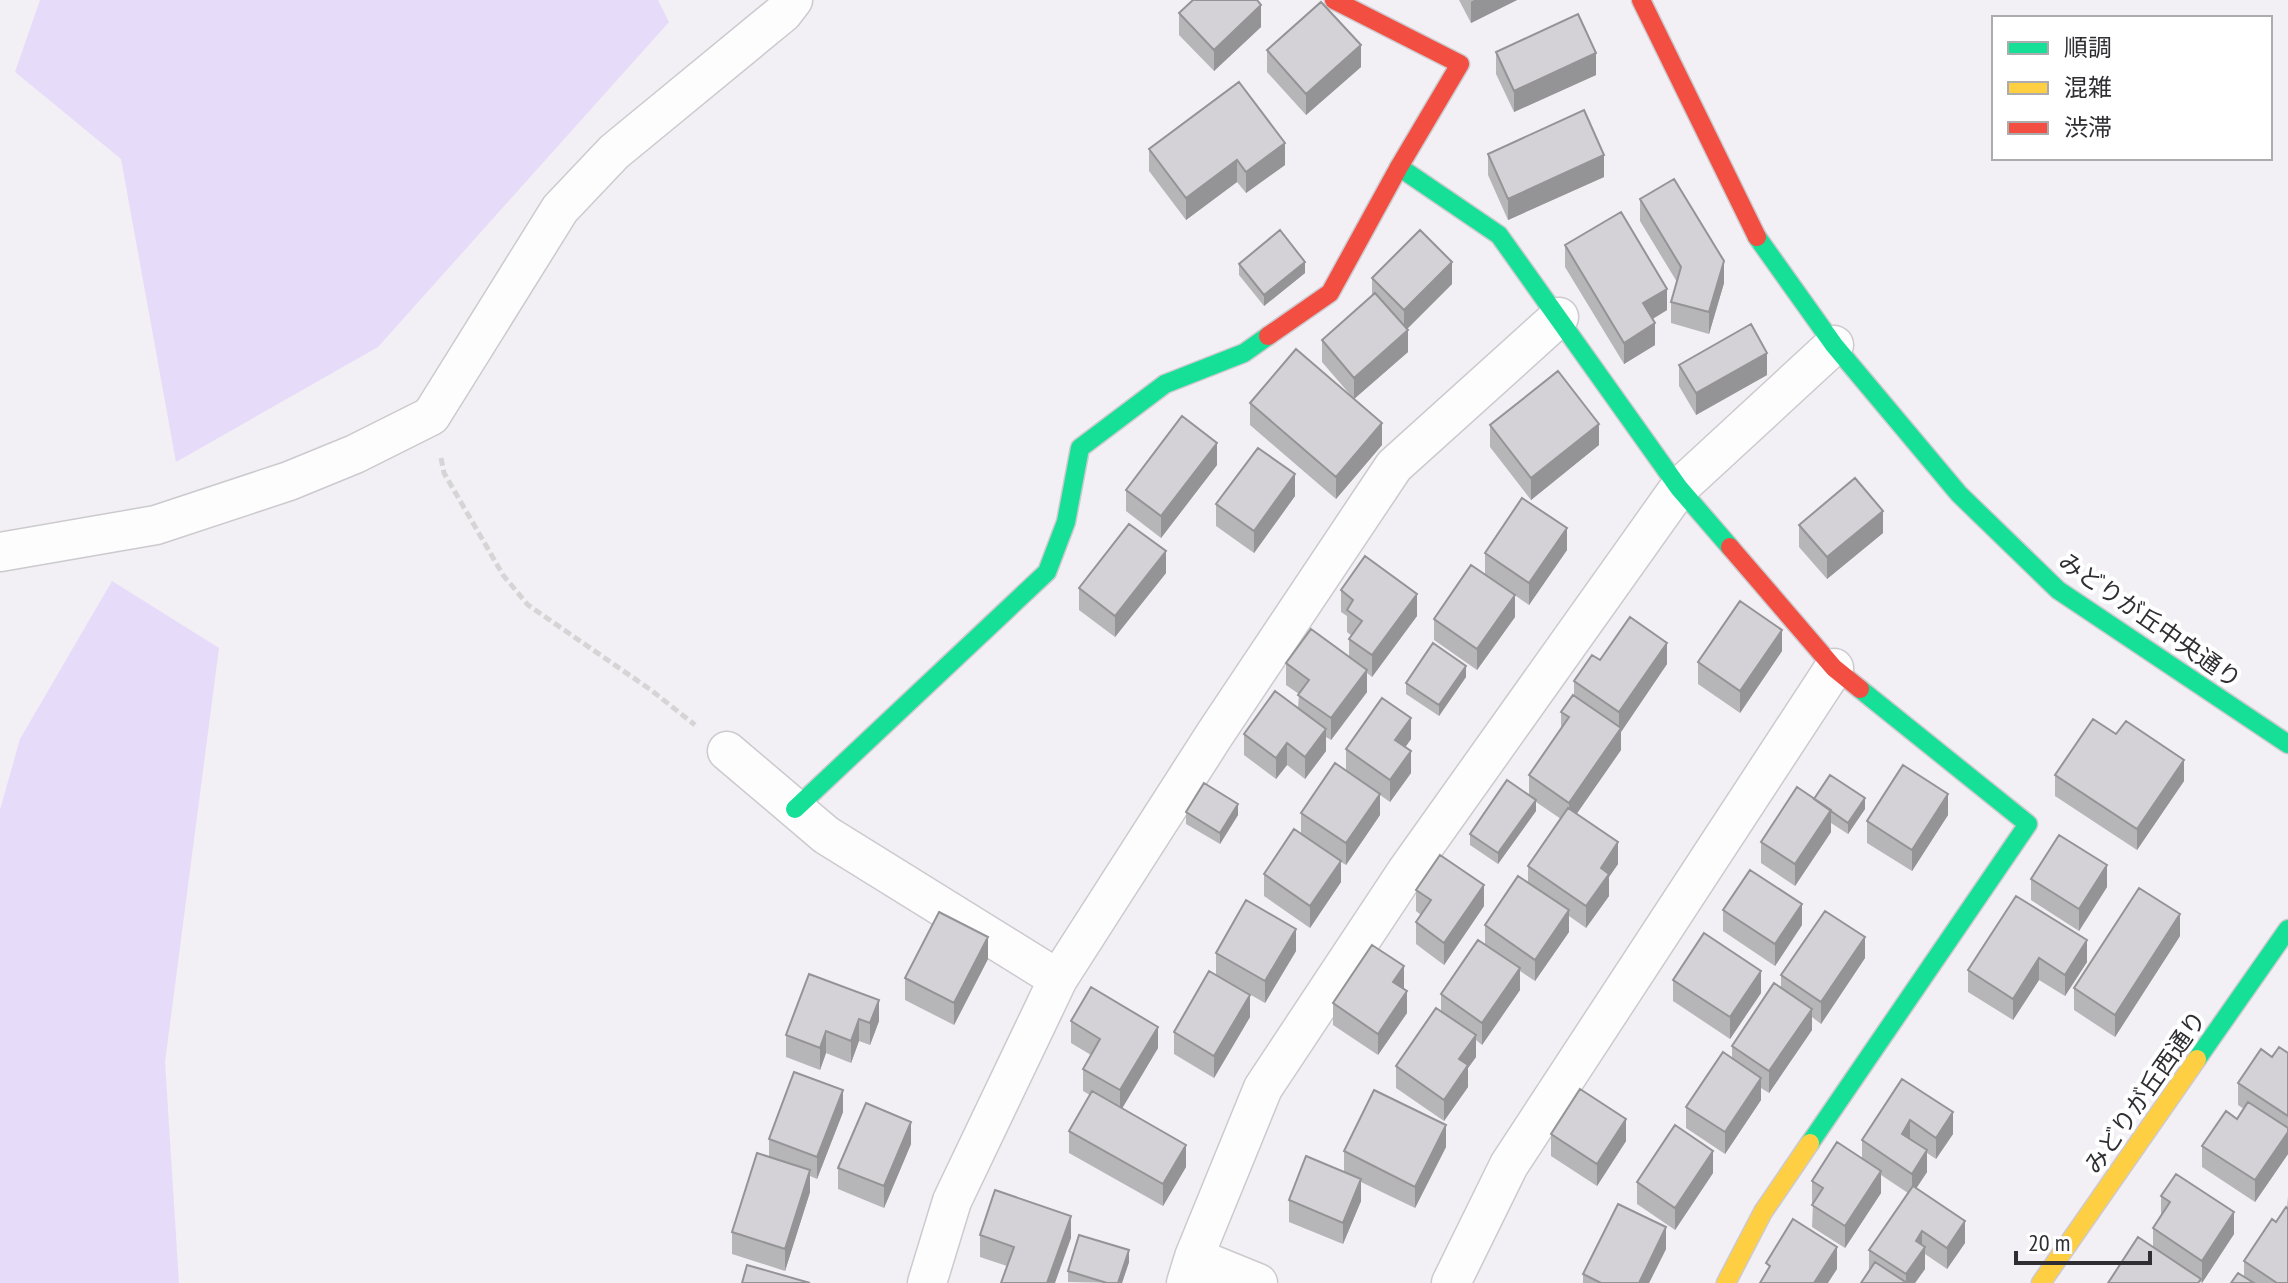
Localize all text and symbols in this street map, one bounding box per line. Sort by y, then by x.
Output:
legend [1992,16,2272,160]
text: 順調 [2064,32,2112,63]
text: 混雑 [2064,72,2112,103]
text: 渋滞 [2064,112,2112,143]
street label: みどりが丘中央通り [2053,545,2247,695]
street label: みどりが丘西通り [2077,1004,2213,1180]
scale bar [2016,1215,2150,1265]
text: 20 m [2028,1227,2070,1258]

